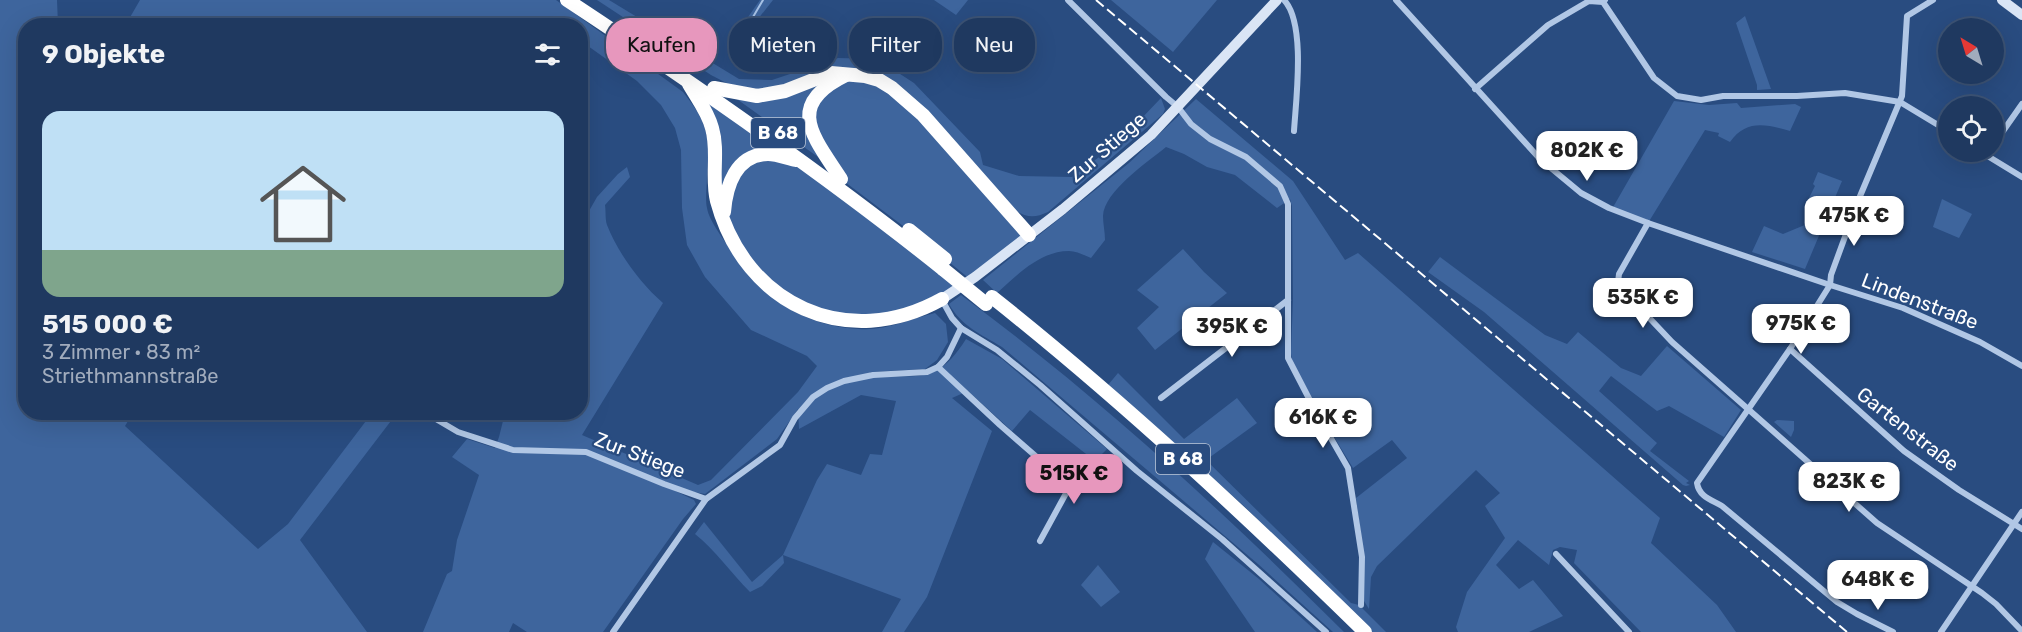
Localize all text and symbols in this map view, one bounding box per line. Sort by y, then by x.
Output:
chip: Kaufen [606,18,717,72]
chip: Mieten [729,18,837,72]
chip: Filter [849,18,942,72]
chip: Neu [954,18,1035,72]
north arrow [1938,18,2004,84]
map controls [1938,18,2004,162]
icon: filters [531,38,564,71]
text: 9 Objekte [42,39,165,70]
button: locate [1938,96,2004,162]
street label: Zur Stiege [1063,107,1151,187]
road number: B 68 [751,118,805,148]
pin: 802K € [1538,131,1636,182]
text: 802K € [1550,138,1624,162]
icon: home [249,150,357,258]
pin: 475K € [1805,196,1903,247]
text: 475K € [1819,203,1889,227]
street label: Lindenstraße [1858,268,1982,334]
pin: 535K € [1594,278,1692,329]
text: 535K € [1607,285,1679,309]
pin: 975K € [1752,304,1850,355]
pin: 395K € [1183,307,1281,358]
text: 515 000 € [42,309,173,340]
text: 975K € [1766,311,1836,335]
text: 395K € [1196,314,1268,338]
text: 3 Zimmer · 83 m² [42,340,200,364]
text: Striethmannstraße [42,364,218,388]
street label: Gartenstraße [1852,382,1964,476]
pin: 616K € [1274,398,1372,449]
text: 616K € [1289,405,1357,429]
street label: Zur Stiege [591,427,689,483]
road number: B 68 [1156,444,1210,474]
pin: 515K € [1025,454,1123,505]
text: 515K € [1040,461,1108,485]
pin: 823K € [1800,462,1898,513]
text: 823K € [1813,469,1885,493]
pin: 648K € [1829,560,1927,611]
text: 648K € [1841,567,1915,591]

